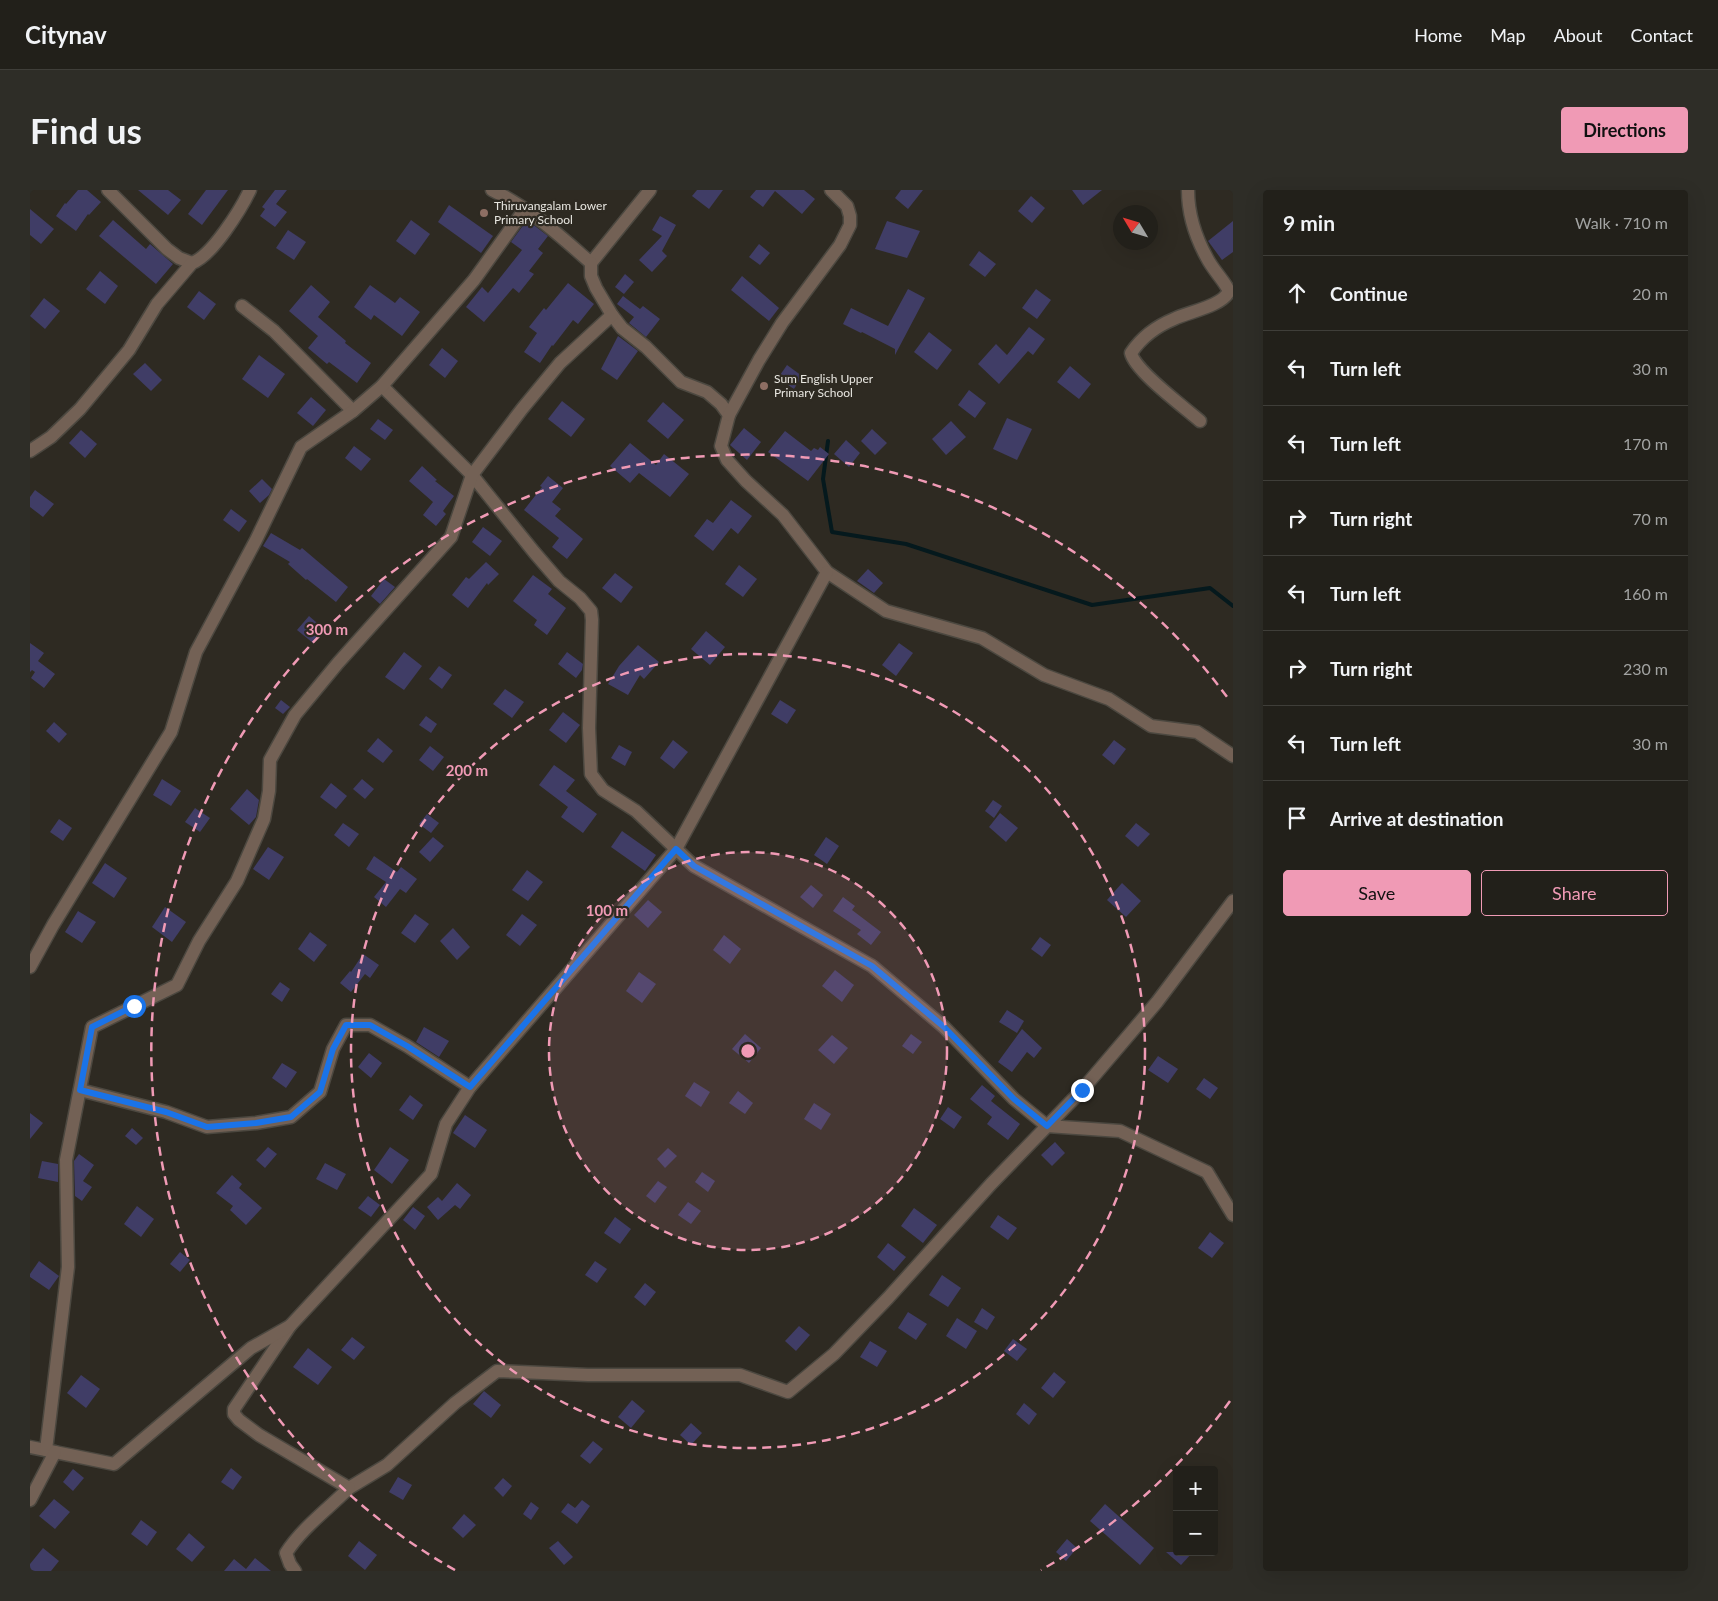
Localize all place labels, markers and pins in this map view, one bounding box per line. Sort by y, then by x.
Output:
place label: Thiruvangalam Lower Primary School [494,198,607,227]
marker: Thiruvangalam Lower Primary School [478,207,490,219]
place label: Sum English Upper Primary School [774,371,874,400]
marker: Sum English Upper Primary School [758,380,770,392]
centre of rings [739,1042,757,1060]

